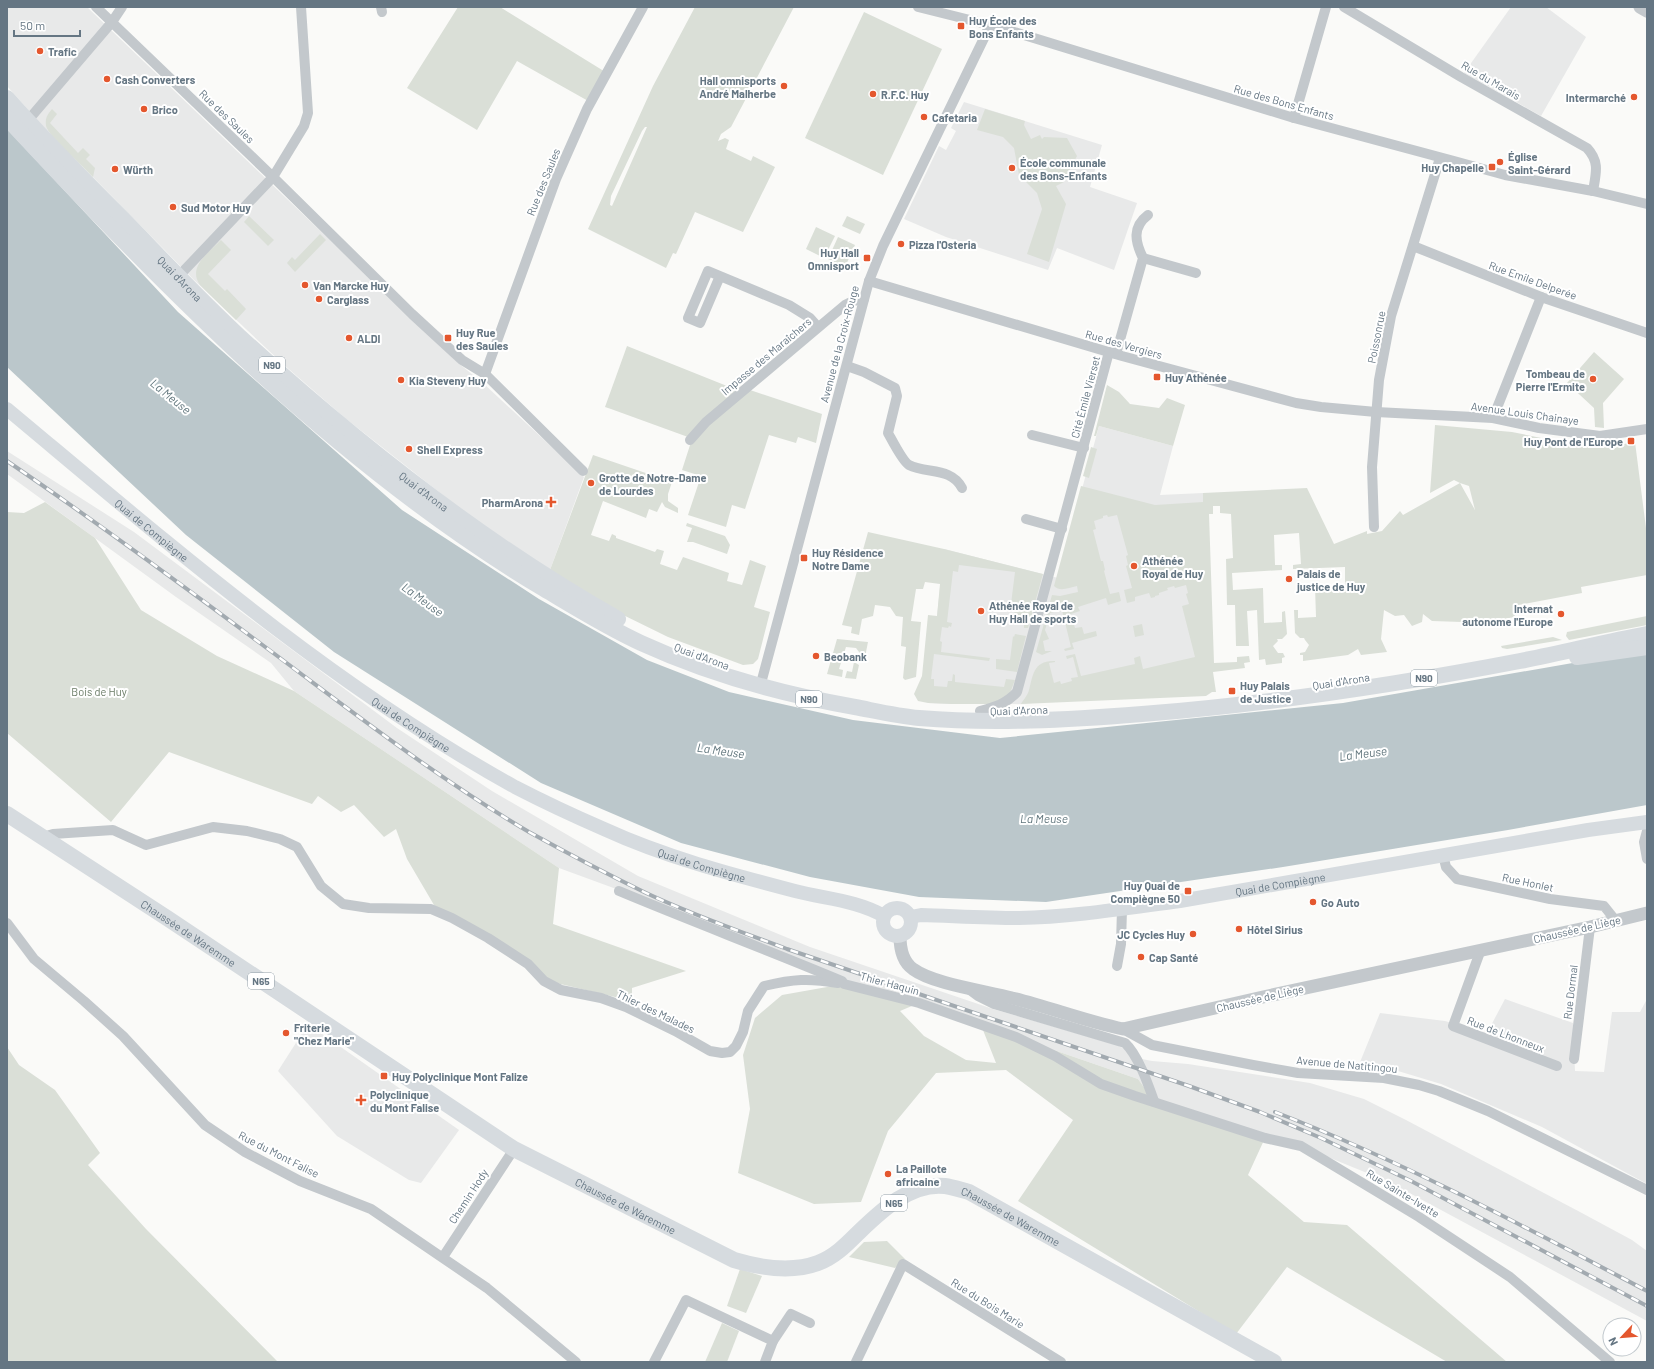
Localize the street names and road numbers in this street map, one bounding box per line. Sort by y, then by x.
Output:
street label: Rue du Marais [1459,58,1523,102]
street label: Rue des Bons Enfants [1233,81,1335,123]
street label: Rue des Saules [197,87,257,145]
street label: Rue des Saules [524,146,562,218]
street label: Quai d'Arona [155,253,205,303]
street label: Rue Emile Delperée [1487,258,1579,302]
street label: Avenue de la Croix-Rouge [817,284,861,404]
street label: Poissonrue [1365,310,1387,364]
street label: Impasse des Maraîchers [718,315,814,397]
street label: Rue des Vergiers [1084,327,1164,361]
street label: Cité Émile Vierset [1068,354,1102,440]
road number: N90 [259,357,285,373]
street label: Avenue Louis Chainaye [1470,399,1580,427]
street label: Quai d'Arona [397,468,451,514]
street label: Quai de Compiègne [113,496,192,564]
street label: Quai d'Arona [673,640,731,672]
street label: Quai d'Arona [1311,670,1371,692]
road number: N90 [1411,670,1437,686]
road number: N90 [796,691,822,707]
street label: Quai de Compiègne [370,694,453,754]
street label: Quai d'Arona [990,702,1048,718]
street label: Quai de Compiègne [656,845,747,884]
street label: Quai de Compiègne [1234,869,1326,898]
street label: Rue Honlet [1501,870,1555,894]
street label: Chaussée de Waremme [139,896,239,969]
street label: Chaussée de Liège [1532,913,1622,945]
street label: Rue Dormal [1560,964,1580,1020]
street label: Thier Haquin [859,969,921,997]
road number: N65 [248,973,274,989]
street label: Chaussée de Liège [1215,982,1305,1014]
street label: Thier des Malades [615,987,697,1035]
street label: Rue de Lhonneux [1466,1013,1546,1055]
street label: Avenue de Natitingou [1296,1053,1398,1075]
street label: Rue du Mont Falise [236,1128,322,1180]
street label: Chemin Hody [445,1166,491,1226]
street label: Rue Sainte-Ivette [1364,1166,1442,1220]
street label: Chaussée de Waremme [573,1175,679,1236]
street label: Chaussée de Waremme [960,1184,1063,1248]
road number: N65 [881,1195,907,1211]
street label: Rue du Bois Marie [949,1275,1027,1331]

